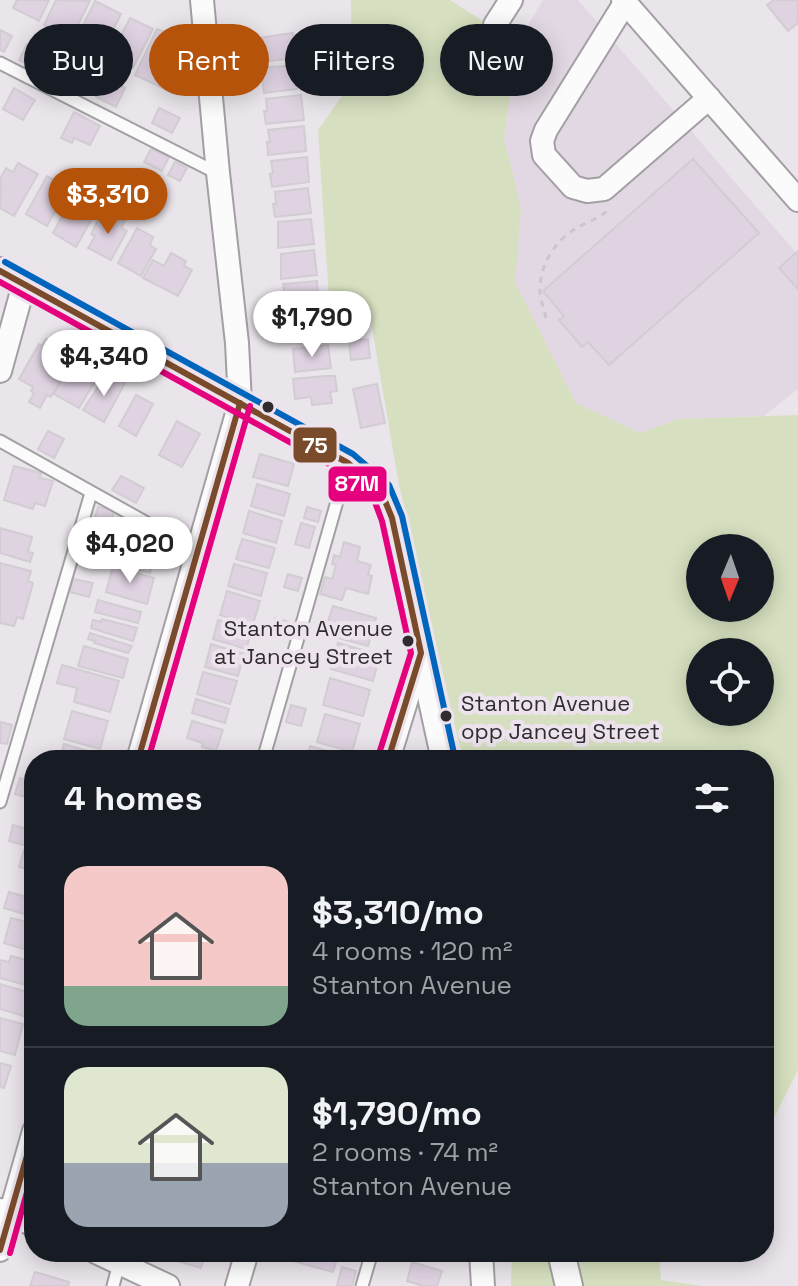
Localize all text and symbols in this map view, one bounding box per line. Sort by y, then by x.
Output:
chip: Buy [24,24,133,96]
chip: Rent [149,24,269,96]
chip: Filters [285,24,424,96]
chip: New [440,24,553,96]
pin: $3,310 [43,168,173,236]
text: $3,310 [66,177,150,211]
pin: $1,790 [247,291,377,359]
text: $1,790 [271,300,353,334]
pin: $4,340 [39,330,169,398]
text: $4,340 [59,339,149,373]
unlabelled marker [260,399,276,415]
line badge: 75 [292,426,338,464]
text: 75 [302,431,328,459]
line badge: 87M [327,465,388,503]
text: 87M [335,469,379,497]
pin: $4,020 [65,517,195,585]
text: $4,020 [86,526,174,560]
north arrow [686,534,774,622]
map controls [686,534,774,726]
place label: Stanton Avenue at Jancey Street [214,614,393,670]
marker: Stanton Avenue at Jancey Street [400,633,416,649]
button: locate [686,638,774,726]
place label: Stanton Avenue opp Jancey Street [461,689,660,745]
marker: Stanton Avenue opp Jancey Street [438,708,454,724]
icon: filters [690,776,734,820]
text: 4 homes [64,777,202,820]
text: $3,310/mo [312,891,484,934]
icon: home [128,898,224,994]
text: 4 rooms · 120 m² [312,934,512,968]
text: Stanton Avenue [312,968,512,1002]
text: $1,790/mo [312,1092,482,1135]
icon: home [128,1099,224,1195]
text: 2 rooms · 74 m² [312,1135,498,1169]
text: Stanton Avenue [312,1169,512,1203]

